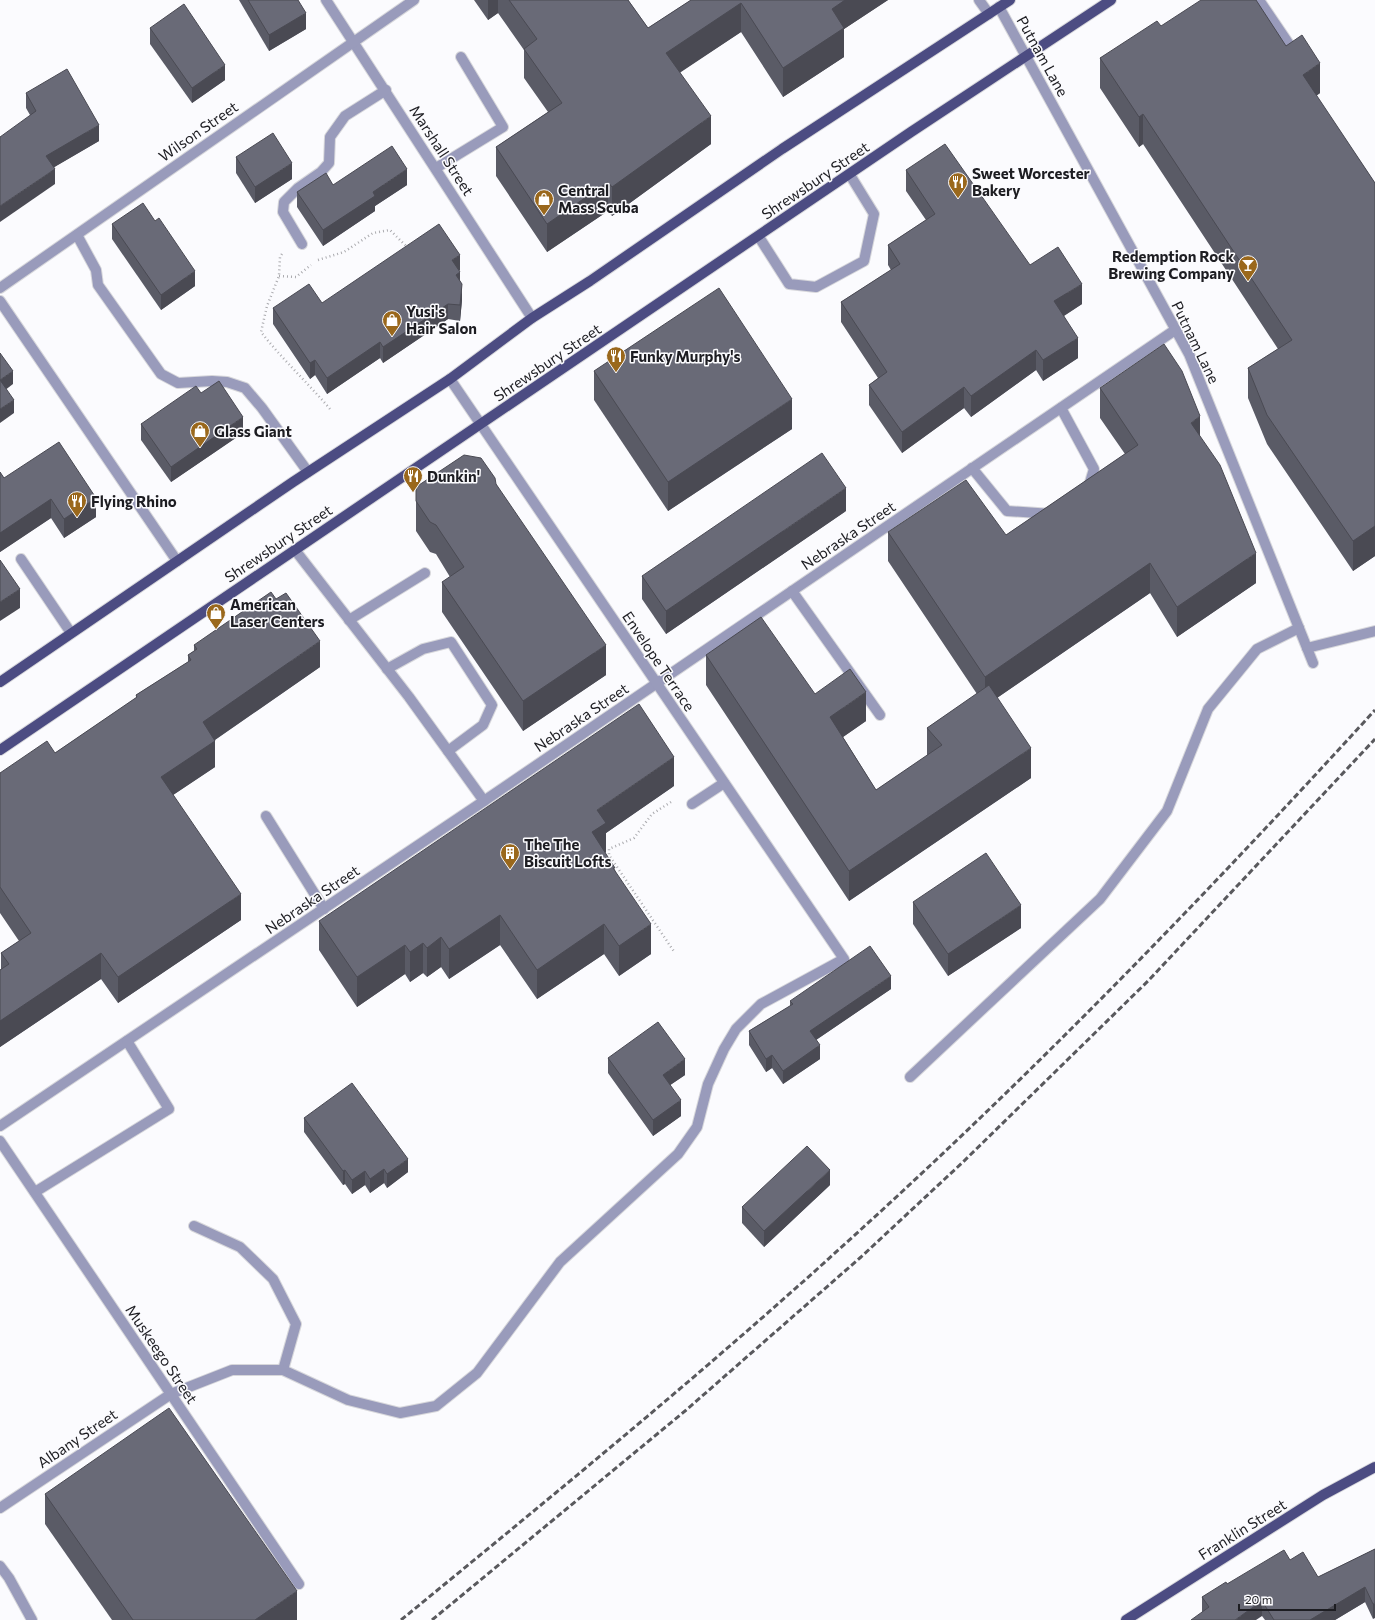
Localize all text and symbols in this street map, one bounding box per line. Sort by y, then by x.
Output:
street label: Putnam Lane [1013,13,1073,99]
street label: Wilson Street [155,97,241,165]
street label: Marshall Street [406,102,478,198]
street label: Shrewsbury Street [758,137,872,223]
place label: Sweet Worcester Bakery [972,164,1090,199]
restaurant icon: Sweet Worcester Bakery [947,171,969,199]
place label: Central Mass Scuba [558,181,639,216]
shop icon: Central Mass Scuba [533,188,555,216]
place label: Redemption Rock Brewing Company [1108,247,1235,282]
bar icon: Redemption Rock Brewing Company [1237,254,1259,282]
street label: Putnam Lane [1168,298,1224,386]
place label: Yusi's Hair Salon [406,302,477,337]
shop icon: Yusi's Hair Salon [381,309,403,337]
street label: Shrewsbury Street [490,319,604,405]
restaurant icon: Funky Murphy's [605,345,627,373]
place label: Funky Murphy's [630,347,741,365]
shop icon: Glass Giant [189,420,211,448]
place label: Glass Giant [214,422,292,440]
restaurant icon: Dunkin' [402,465,424,493]
place label: Dunkin' [427,467,480,485]
restaurant icon: Flying Rhino [66,490,88,518]
place label: Flying Rhino [91,492,177,510]
street label: Nebraska Street [797,497,899,573]
street label: Shrewsbury Street [221,500,335,586]
place label: American Laser Centers [230,595,325,630]
shop icon: American Laser Centers [205,602,227,630]
street label: Envelope Terrace [619,608,699,714]
street label: Nebraska Street [530,679,632,755]
place label: The The Biscuit Lofts [524,835,611,870]
building icon: The The Biscuit Lofts [499,842,521,870]
street label: Nebraska Street [261,861,363,937]
street label: Muskeego Street [122,1301,202,1407]
street label: Albany Street [34,1405,120,1471]
street label: Franklin Street [1195,1495,1289,1563]
scale bar [1239,1586,1335,1612]
text: 20 m [1245,1592,1272,1606]

